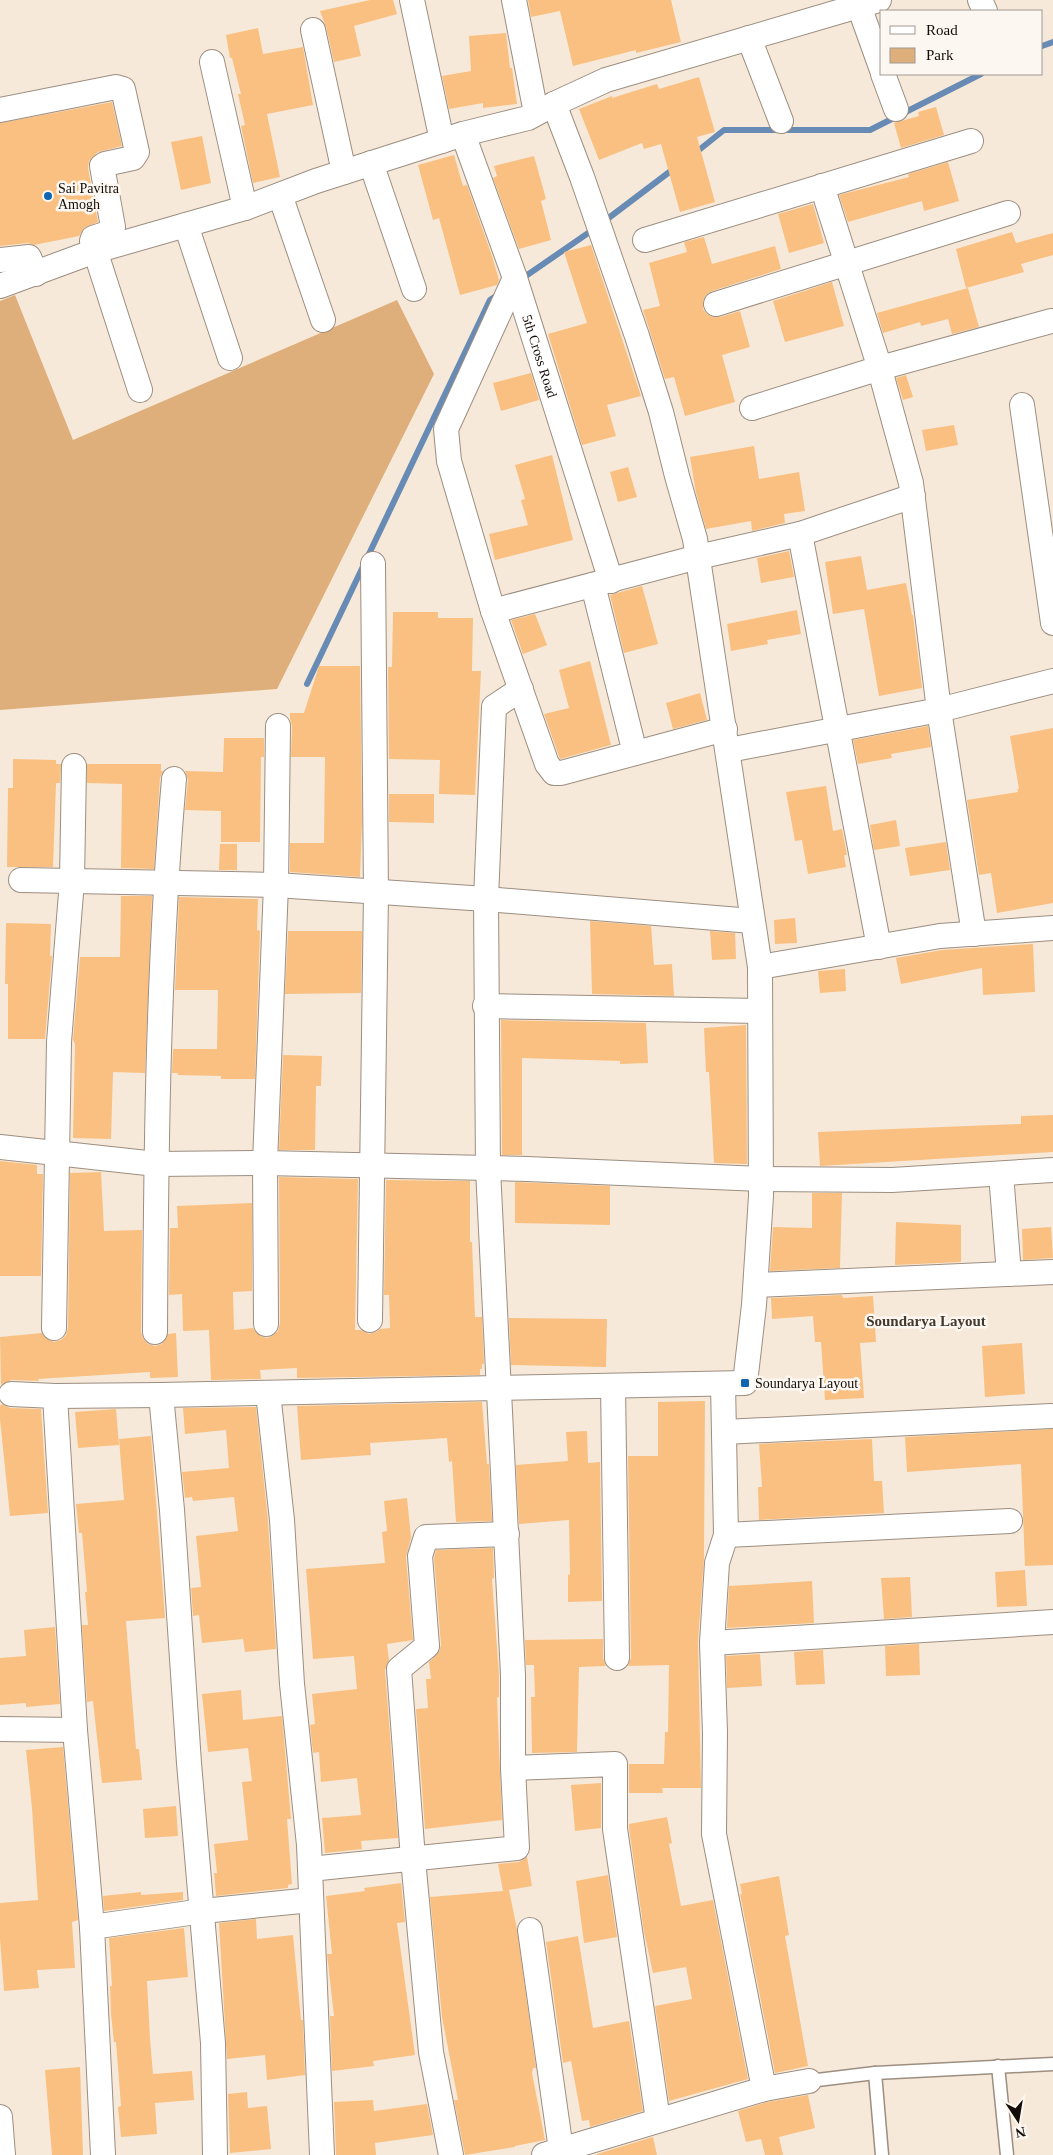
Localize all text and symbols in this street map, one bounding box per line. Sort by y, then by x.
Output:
legend [880,10,1043,75]
text: Road [926,22,958,38]
text: Park [926,47,954,63]
place label: Sai Pavitra Amogh [58,181,120,212]
marker: Sai Pavitra Amogh [42,190,54,202]
street label: 5th Cross Road [519,313,559,400]
district label: Soundarya Layout [866,1313,986,1329]
place label: Soundarya Layout [755,1376,858,1391]
marker: Soundarya Layout [739,1377,751,1389]
north arrow [993,2095,1043,2145]
text: N [1014,2124,1027,2141]

